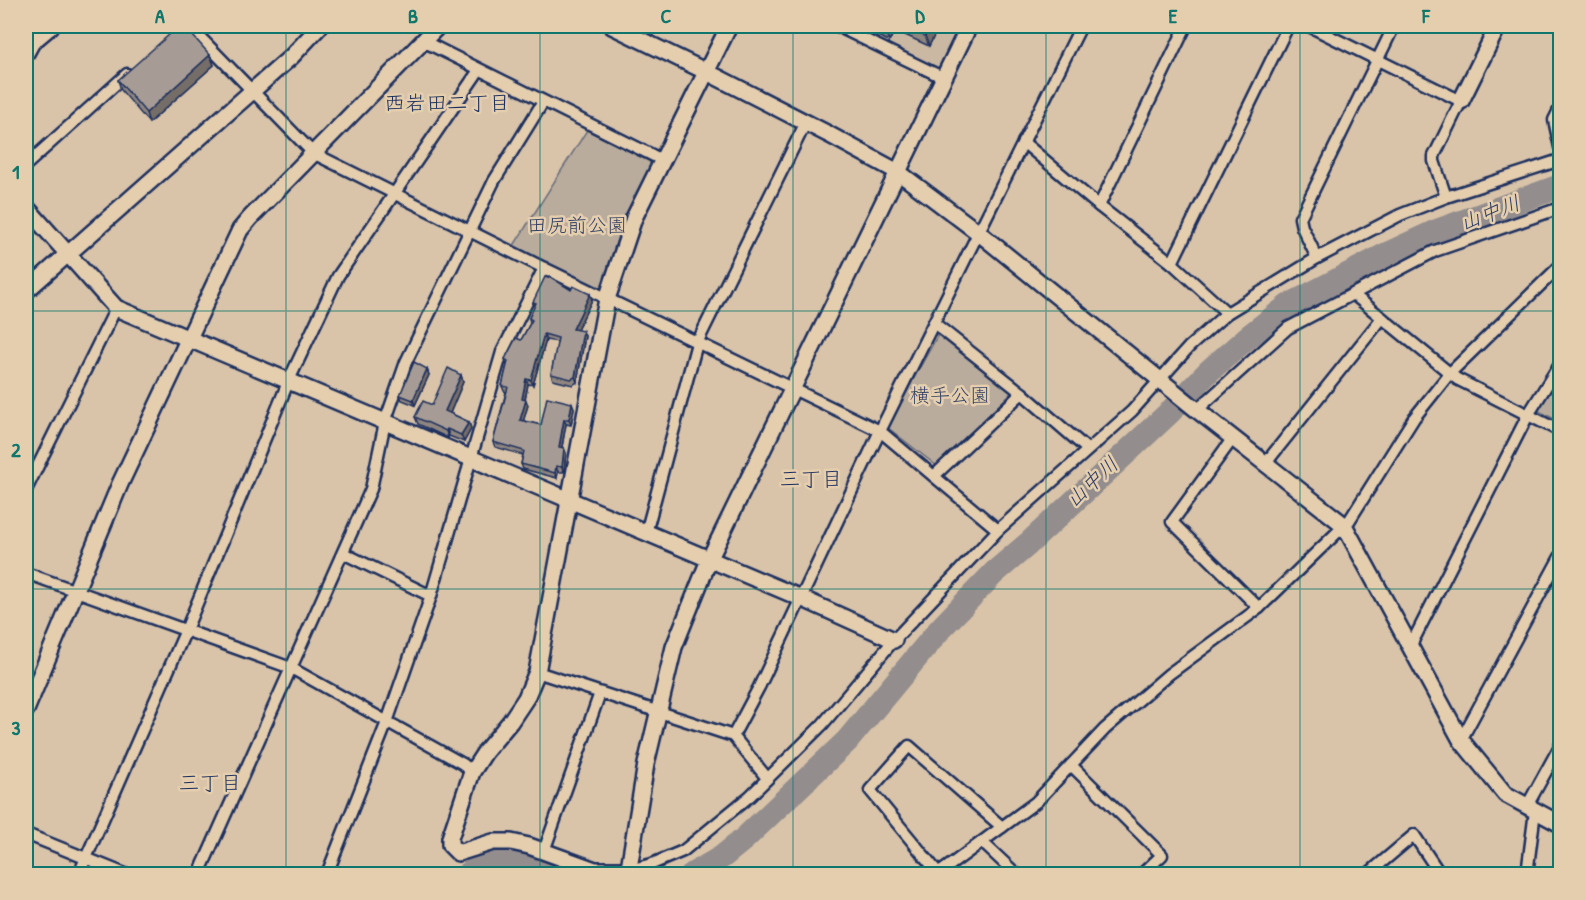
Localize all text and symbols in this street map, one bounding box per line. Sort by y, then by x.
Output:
text: A [155,2,165,29]
text: B [408,2,418,29]
text: C [661,2,672,29]
text: D [915,2,925,29]
text: E [1169,2,1178,29]
text: F [1421,2,1431,29]
district label: 西岩田二丁目 [384,88,510,117]
text: 1 [12,158,20,185]
water label: 山中川 [1455,188,1524,237]
park label: 田尻前公園 [527,211,627,238]
park label: 横手公園 [910,381,990,408]
text: 2 [11,436,21,463]
water label: 山中川 [1059,450,1125,514]
district label: 三丁目 [780,464,843,493]
text: 3 [12,714,21,741]
district label: 三丁目 [179,768,242,797]

